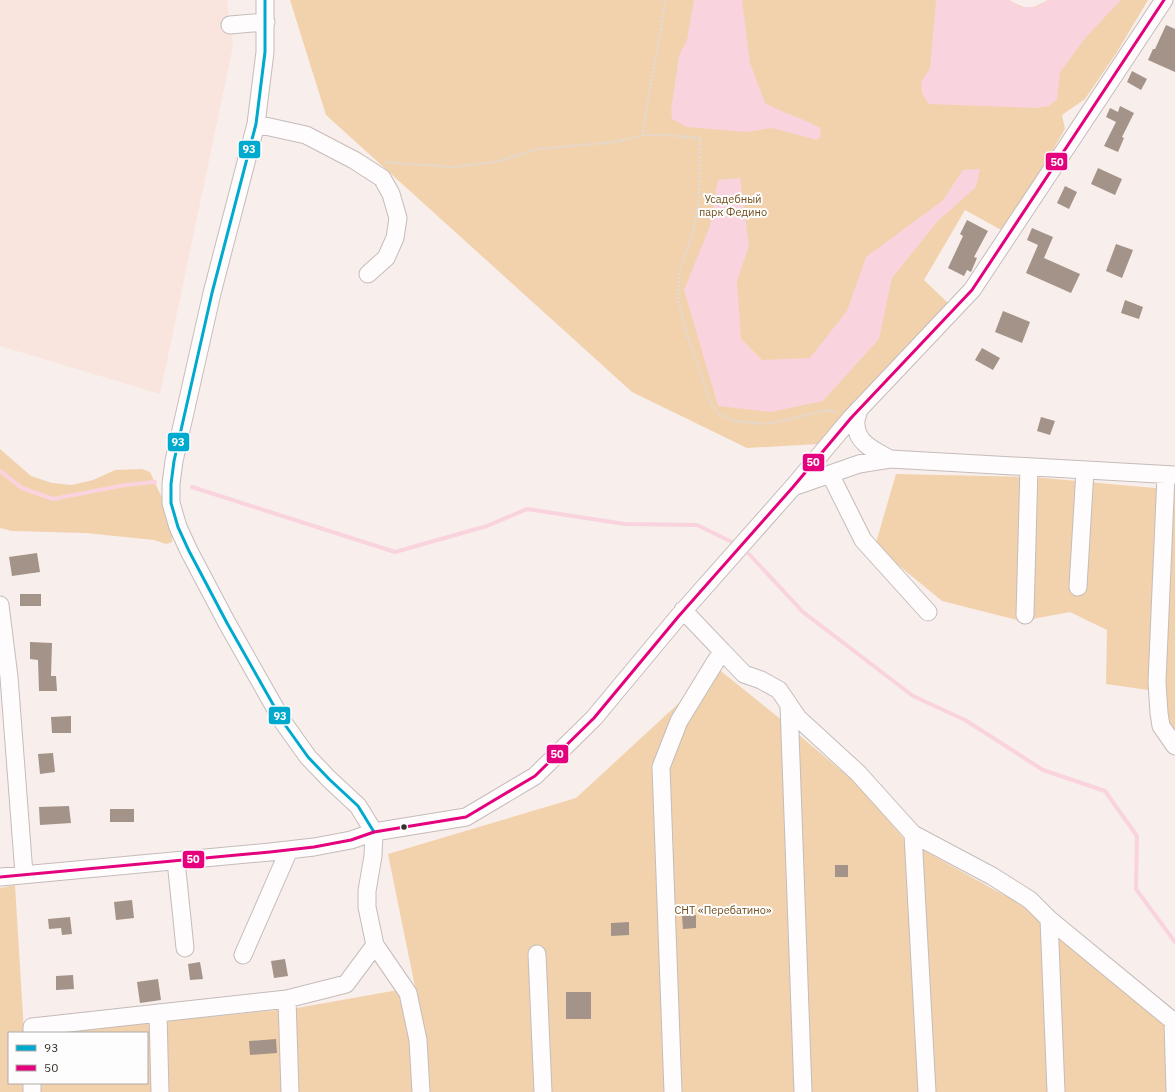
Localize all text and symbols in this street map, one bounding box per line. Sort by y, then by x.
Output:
line badge: 93 [238,140,261,159]
text: 93 [242,142,256,156]
line badge: 50 [1045,152,1068,171]
text: 50 [1050,155,1064,169]
park label: Усадебный парк Федино [699,192,767,219]
line badge: 93 [167,432,190,452]
text: 93 [171,435,185,449]
line badge: 50 [802,453,825,472]
text: 50 [806,455,820,469]
line badge: 93 [268,706,291,725]
text: 93 [273,709,287,723]
line badge: 50 [546,744,569,764]
text: 50 [550,747,564,761]
unlabelled marker [399,822,409,832]
line badge: 50 [182,850,205,869]
text: 50 [186,852,200,866]
park label: СНТ «Перебатино» [675,903,772,917]
legend [8,1032,148,1084]
text: 93 [44,1040,58,1055]
text: 50 [44,1060,58,1075]

